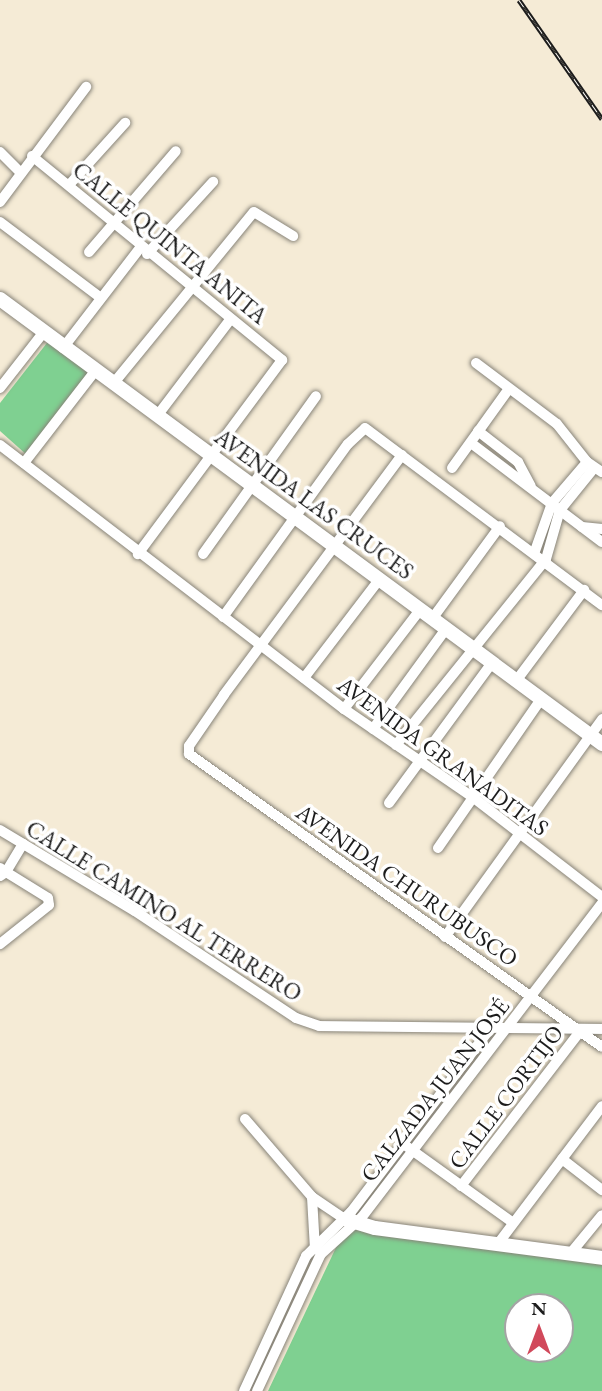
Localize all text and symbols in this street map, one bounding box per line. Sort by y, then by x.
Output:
street label: CALLE QUINTA ANITA [67,156,273,330]
street label: AVENIDA LAS CRUCES [209,423,419,585]
street label: AVENIDA GRANADITAS [332,670,554,842]
street label: AVENIDA CHURUBUSCO [291,798,523,972]
street label: CALLE CAMINO AL TERRERO [21,815,307,1007]
street label: CALZADA JUAN JOSÉ [355,993,515,1187]
street label: CALLE CORTIJO [443,1020,569,1174]
north arrow [504,1293,574,1363]
text: N [531,1296,547,1321]

